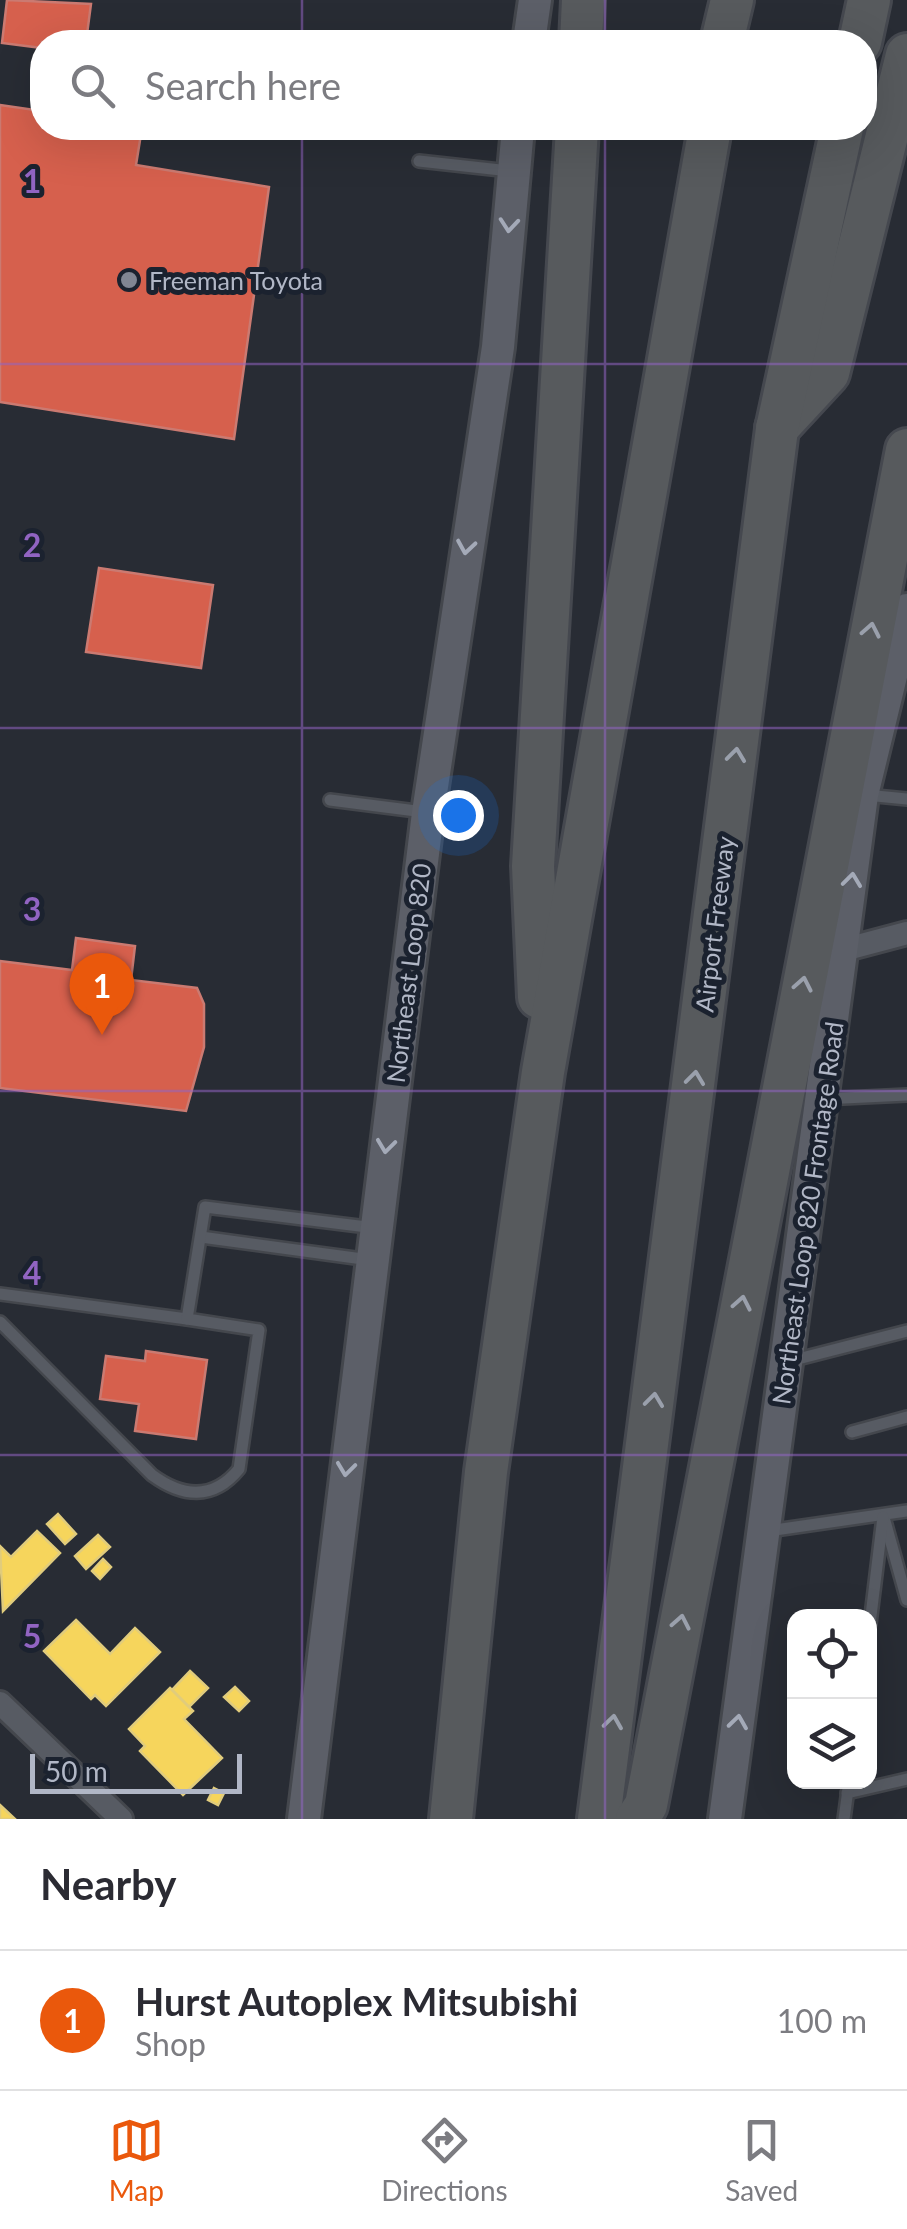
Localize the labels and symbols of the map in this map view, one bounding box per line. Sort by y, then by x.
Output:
text: 1 [23,161,41,200]
one-way arrow [499,217,521,233]
place label: Freeman Toyota [149,265,323,295]
marker: Freeman Toyota [118,269,140,291]
text: 2 [23,525,41,564]
one-way arrow [456,538,477,555]
one-way arrow [859,622,880,639]
one-way arrow [724,747,745,764]
your location [433,790,484,841]
street label: Airport Freeway [688,834,740,1014]
street label: Northeast Loop 820 [380,862,436,1084]
one-way arrow [841,872,862,888]
text: 3 [23,889,41,928]
pin: 1 [70,952,134,1035]
one-way arrow [791,976,812,993]
street label: Northeast Loop 820 Frontage Road [765,1020,849,1406]
one-way arrow [684,1069,705,1085]
one-way arrow [376,1138,397,1155]
text: 4 [23,1253,41,1292]
one-way arrow [731,1295,752,1311]
one-way arrow [643,1392,664,1408]
one-way arrow [336,1461,357,1477]
one-way arrow [670,1614,691,1631]
text: 5 [23,1616,41,1655]
one-way arrow [602,1714,623,1730]
one-way arrow [727,1714,748,1731]
scale bar [30,1749,242,1794]

